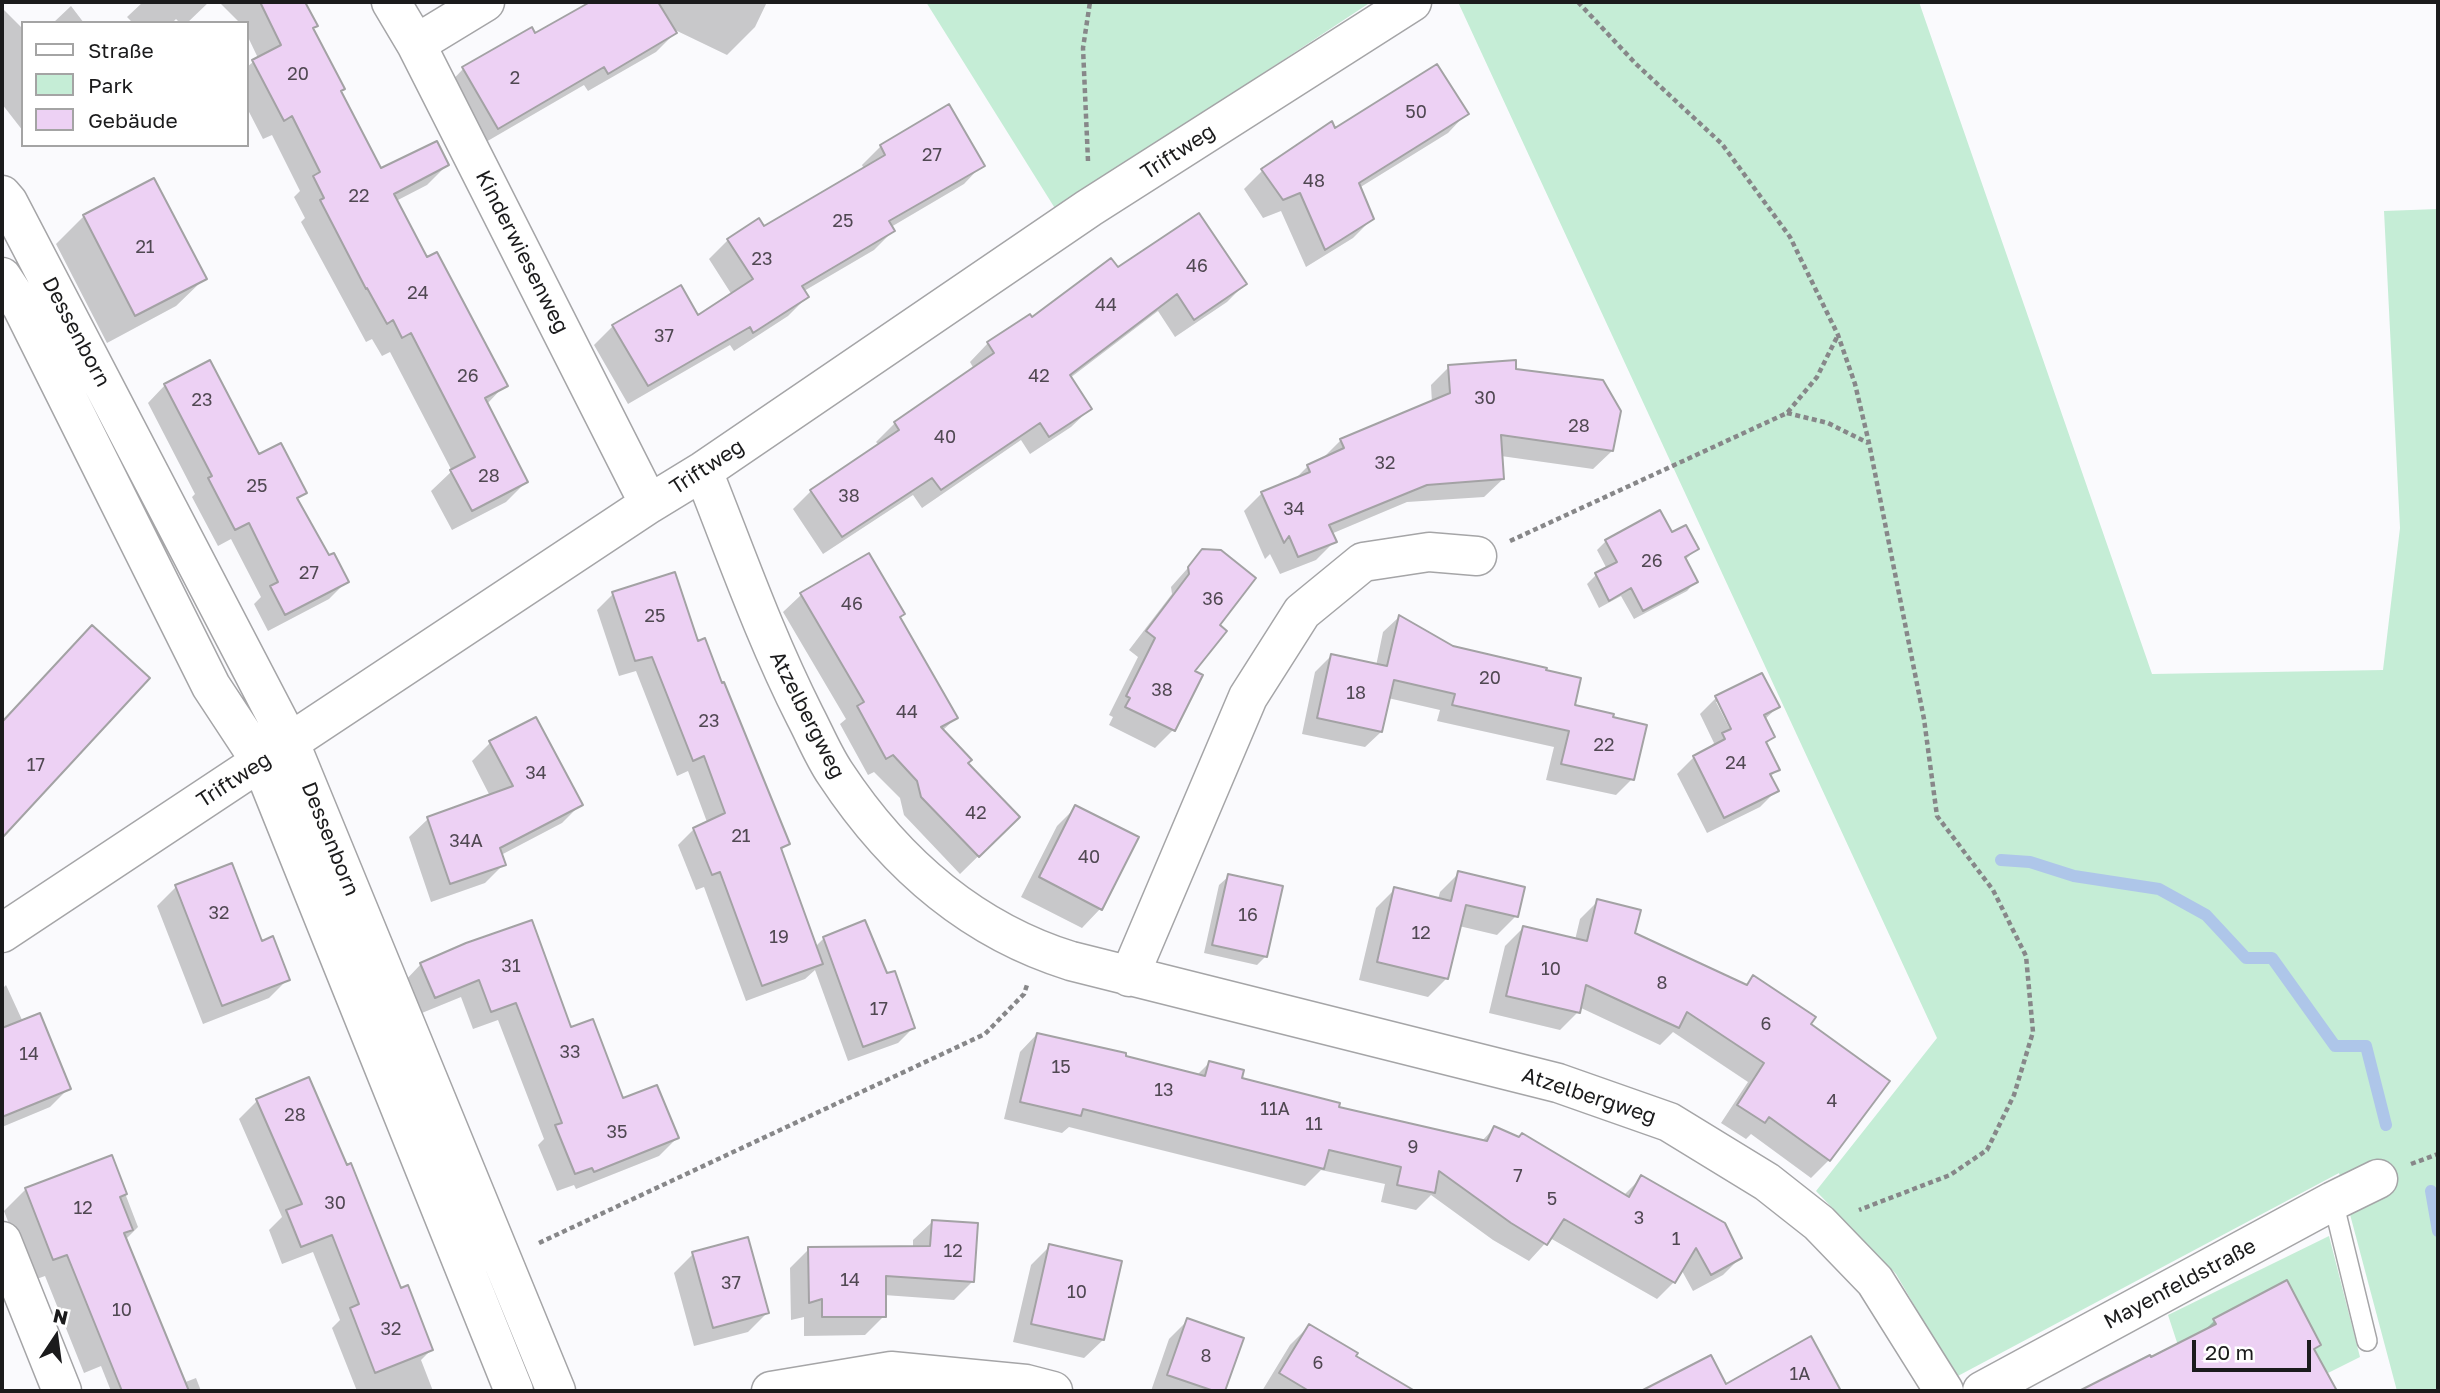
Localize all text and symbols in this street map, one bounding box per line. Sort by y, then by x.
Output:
legend [21,21,248,147]
text: Straße [88,37,154,63]
house number: 20 [287,63,309,85]
house number: 2 [510,67,520,89]
text: Park [88,72,133,98]
house number: 50 [1405,101,1427,123]
text: Gebäude [88,107,178,133]
street label: Triftweg [1136,119,1220,185]
house number: 27 [922,144,942,166]
street label: Kinderwiesenweg [470,166,574,338]
house number: 48 [1303,170,1325,192]
house number: 22 [349,185,369,207]
house number: 25 [833,210,853,232]
house number: 21 [135,236,155,258]
house number: 23 [752,248,772,270]
house number: 46 [1186,255,1208,277]
street label: Dessenborn [37,273,115,391]
house number: 24 [407,282,429,304]
house number: 44 [1095,294,1117,316]
house number: 37 [654,325,674,347]
house number: 26 [457,365,479,387]
house number: 42 [1028,365,1050,387]
house number: 30 [1474,387,1496,409]
house number: 23 [192,389,212,411]
house number: 28 [1568,415,1590,437]
house number: 40 [934,426,956,448]
street label: Triftweg [665,434,749,500]
house number: 32 [1375,452,1395,474]
house number: 28 [478,465,500,487]
house number: 25 [247,475,267,497]
house number: 38 [838,485,860,507]
house number: 34 [1283,498,1305,520]
house number: 26 [1641,550,1663,572]
house number: 27 [299,562,319,584]
house number: 36 [1202,588,1224,610]
house number: 46 [841,593,863,615]
house number: 25 [645,605,665,627]
street label: Atzelbergweg [764,647,850,783]
house number: 20 [1479,667,1501,689]
house number: 38 [1151,679,1173,701]
house number: 18 [1346,682,1366,704]
house number: 44 [896,701,918,723]
house number: 23 [699,710,719,732]
house number: 22 [1594,734,1614,756]
street label: Triftweg [192,747,276,813]
house number: 24 [1725,752,1747,774]
house number: 17 [27,754,45,776]
house number: 34 [525,762,547,784]
street label: Dessenborn [296,778,364,900]
house number: 42 [965,802,987,824]
house number: 21 [731,825,751,847]
house number: 34A [449,830,483,852]
house number: 40 [1078,846,1100,868]
house number: 32 [209,902,229,924]
house number: 16 [1238,904,1258,926]
house number: 12 [1411,922,1431,944]
house number: 19 [769,926,789,948]
house number: 31 [501,955,521,977]
house number: 10 [1541,958,1561,980]
house number: 8 [1657,972,1667,994]
house number: 17 [870,998,888,1020]
house number: 6 [1761,1013,1771,1035]
house number: 33 [559,1041,581,1063]
house number: 14 [19,1043,39,1065]
house number: 15 [1051,1056,1071,1078]
street label: Atzelbergweg [1519,1062,1659,1130]
house number: 13 [1154,1079,1174,1101]
house number: 4 [1827,1090,1837,1112]
house number: 11A [1260,1098,1290,1120]
house number: 28 [284,1104,306,1126]
house number: 11 [1305,1113,1323,1135]
house number: 35 [607,1121,627,1143]
house number: 9 [1408,1136,1418,1158]
house number: 7 [1513,1165,1523,1187]
house number: 5 [1547,1188,1557,1210]
house number: 30 [324,1192,346,1214]
house number: 12 [73,1197,93,1219]
house number: 3 [1634,1207,1644,1229]
house number: 1 [1672,1228,1680,1250]
street label: Mayenfeldstraße [2100,1233,2260,1335]
house number: 12 [943,1240,963,1262]
house number: 14 [840,1269,860,1291]
house number: 37 [721,1272,741,1294]
house number: 10 [1067,1281,1087,1303]
house number: 10 [112,1299,132,1321]
north arrow [21,1302,91,1372]
text: N [51,1303,70,1329]
house number: 32 [381,1318,401,1340]
scale bar [2195,1326,2314,1370]
text: 20 m [2205,1339,2254,1365]
house number: 8 [1201,1345,1211,1367]
house number: 6 [1313,1352,1323,1374]
house number: 1A [1790,1363,1810,1385]

